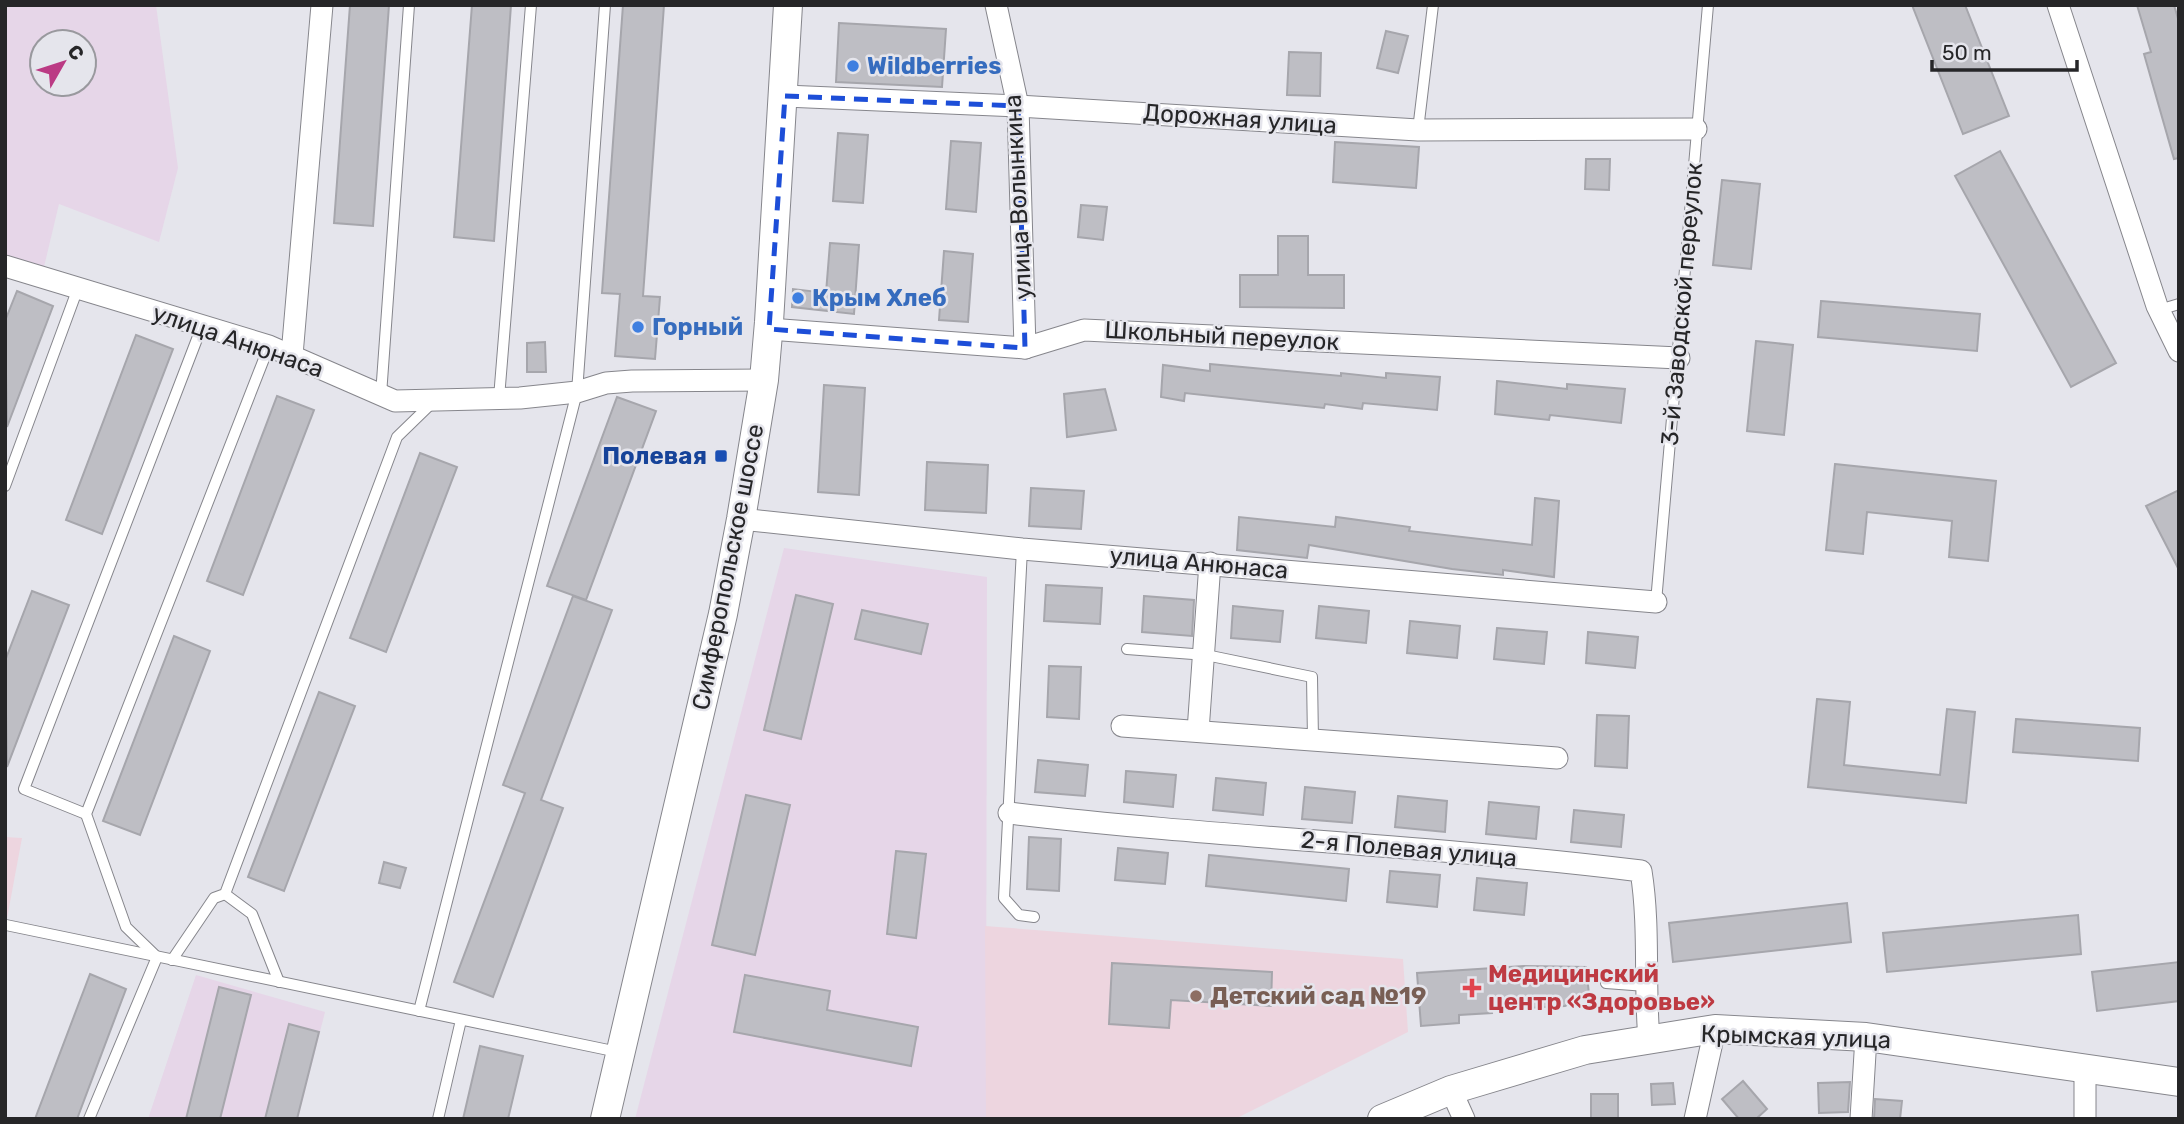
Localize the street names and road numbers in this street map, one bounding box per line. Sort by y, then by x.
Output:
street label: улица Волынкина [999,94,1037,300]
street label: Дорожная улица [1142,98,1338,140]
street label: 3-й Заводской переулок [1656,161,1708,447]
street label: улица Анюнаса [149,299,327,383]
street label: Школьный переулок [1104,316,1340,356]
street label: Симферопольское шоссе [687,422,769,712]
street label: улица Анюнаса [1109,541,1289,585]
street label: 2-я Полевая улица [1300,826,1518,872]
street label: Крымская улица [1700,1020,1892,1054]

